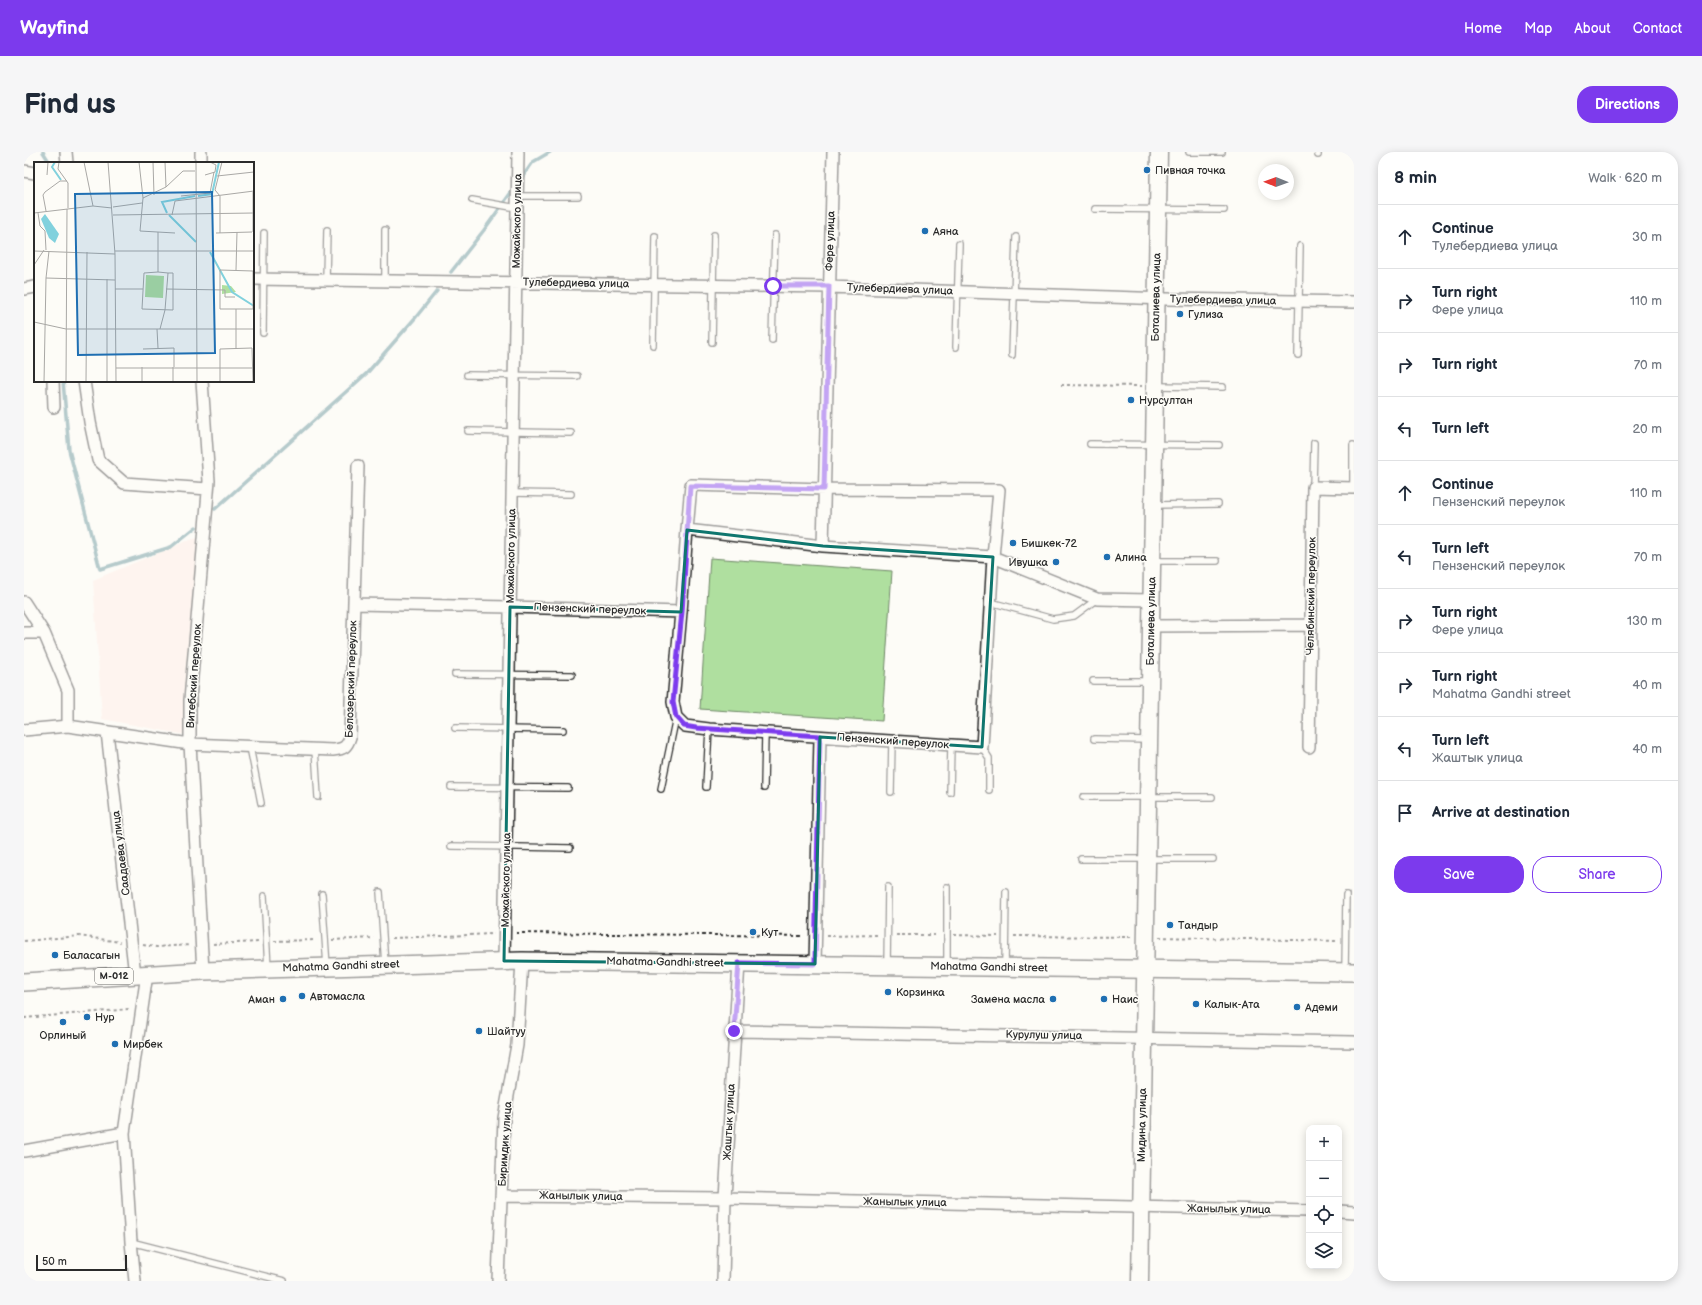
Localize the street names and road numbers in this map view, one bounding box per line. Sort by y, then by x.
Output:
street label: Можайского улица [510,173,524,269]
street label: Фере улица [822,210,838,271]
street label: Боталиева улица [1149,252,1163,341]
street label: Тулебердиева улица [523,276,630,290]
street label: Тулебердиева улица [847,281,954,297]
street label: Тулебердиева улица [1170,293,1277,307]
street label: Можайского улица [504,508,518,604]
street label: Челябинский переулок [1303,536,1319,655]
street label: Боталиева улица [1144,576,1158,665]
street label: Пензенский переулок [533,601,647,617]
street label: Белозерский переулок [342,620,360,738]
street label: Витебский переулок [184,623,204,729]
street label: Пензенский переулок [836,731,950,751]
street label: Саадаева улица [109,809,133,896]
street label: Можайского улица [499,832,513,928]
street label: Mahatma Gandhi street [606,954,724,970]
street label: Mahatma Gandhi street [282,957,400,975]
street label: Mahatma Gandhi street [930,959,1048,975]
road number: М-012 [95,968,133,984]
street label: Курулуш улица [1006,1028,1083,1042]
street label: Жаштык улица [720,1083,738,1161]
street label: Мидина улица [1135,1087,1149,1162]
street label: Биримдик улица [496,1100,514,1187]
street label: Жанылык улица [539,1189,623,1203]
street label: Жанылык улица [863,1195,947,1209]
street label: Жанылык улица [1187,1202,1271,1216]

